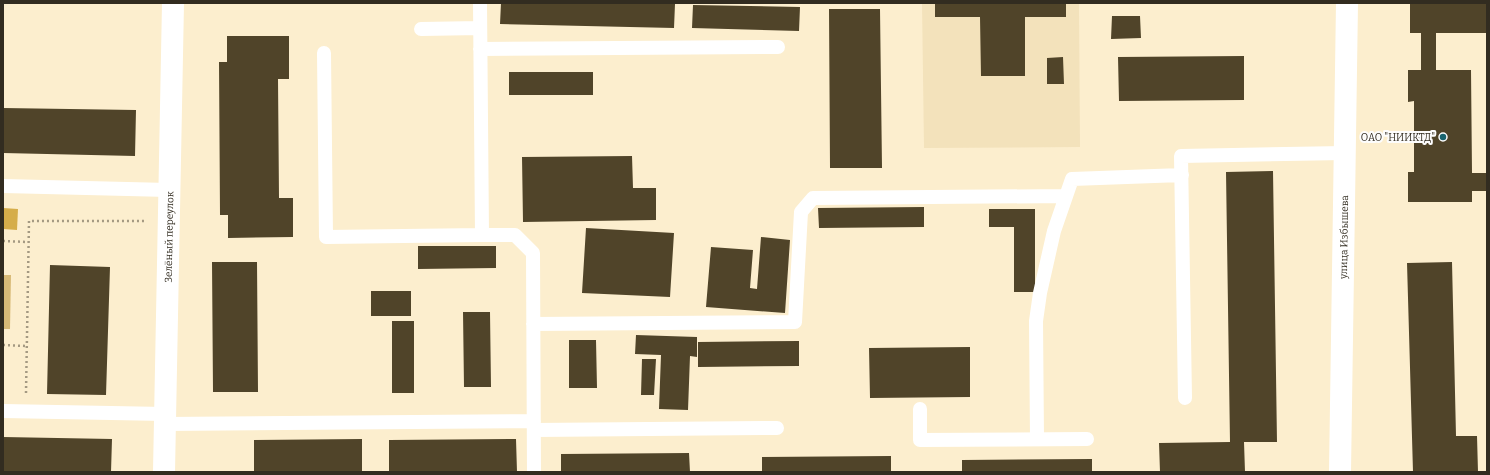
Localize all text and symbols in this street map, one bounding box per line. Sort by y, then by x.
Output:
place label: ОАО "НИИКТД" [1361,132,1435,144]
marker: ОАО "НИИКТД" [1438,132,1448,142]
street label: Зелёный переулок [163,191,176,283]
street label: улица Избышева [1338,194,1351,280]

